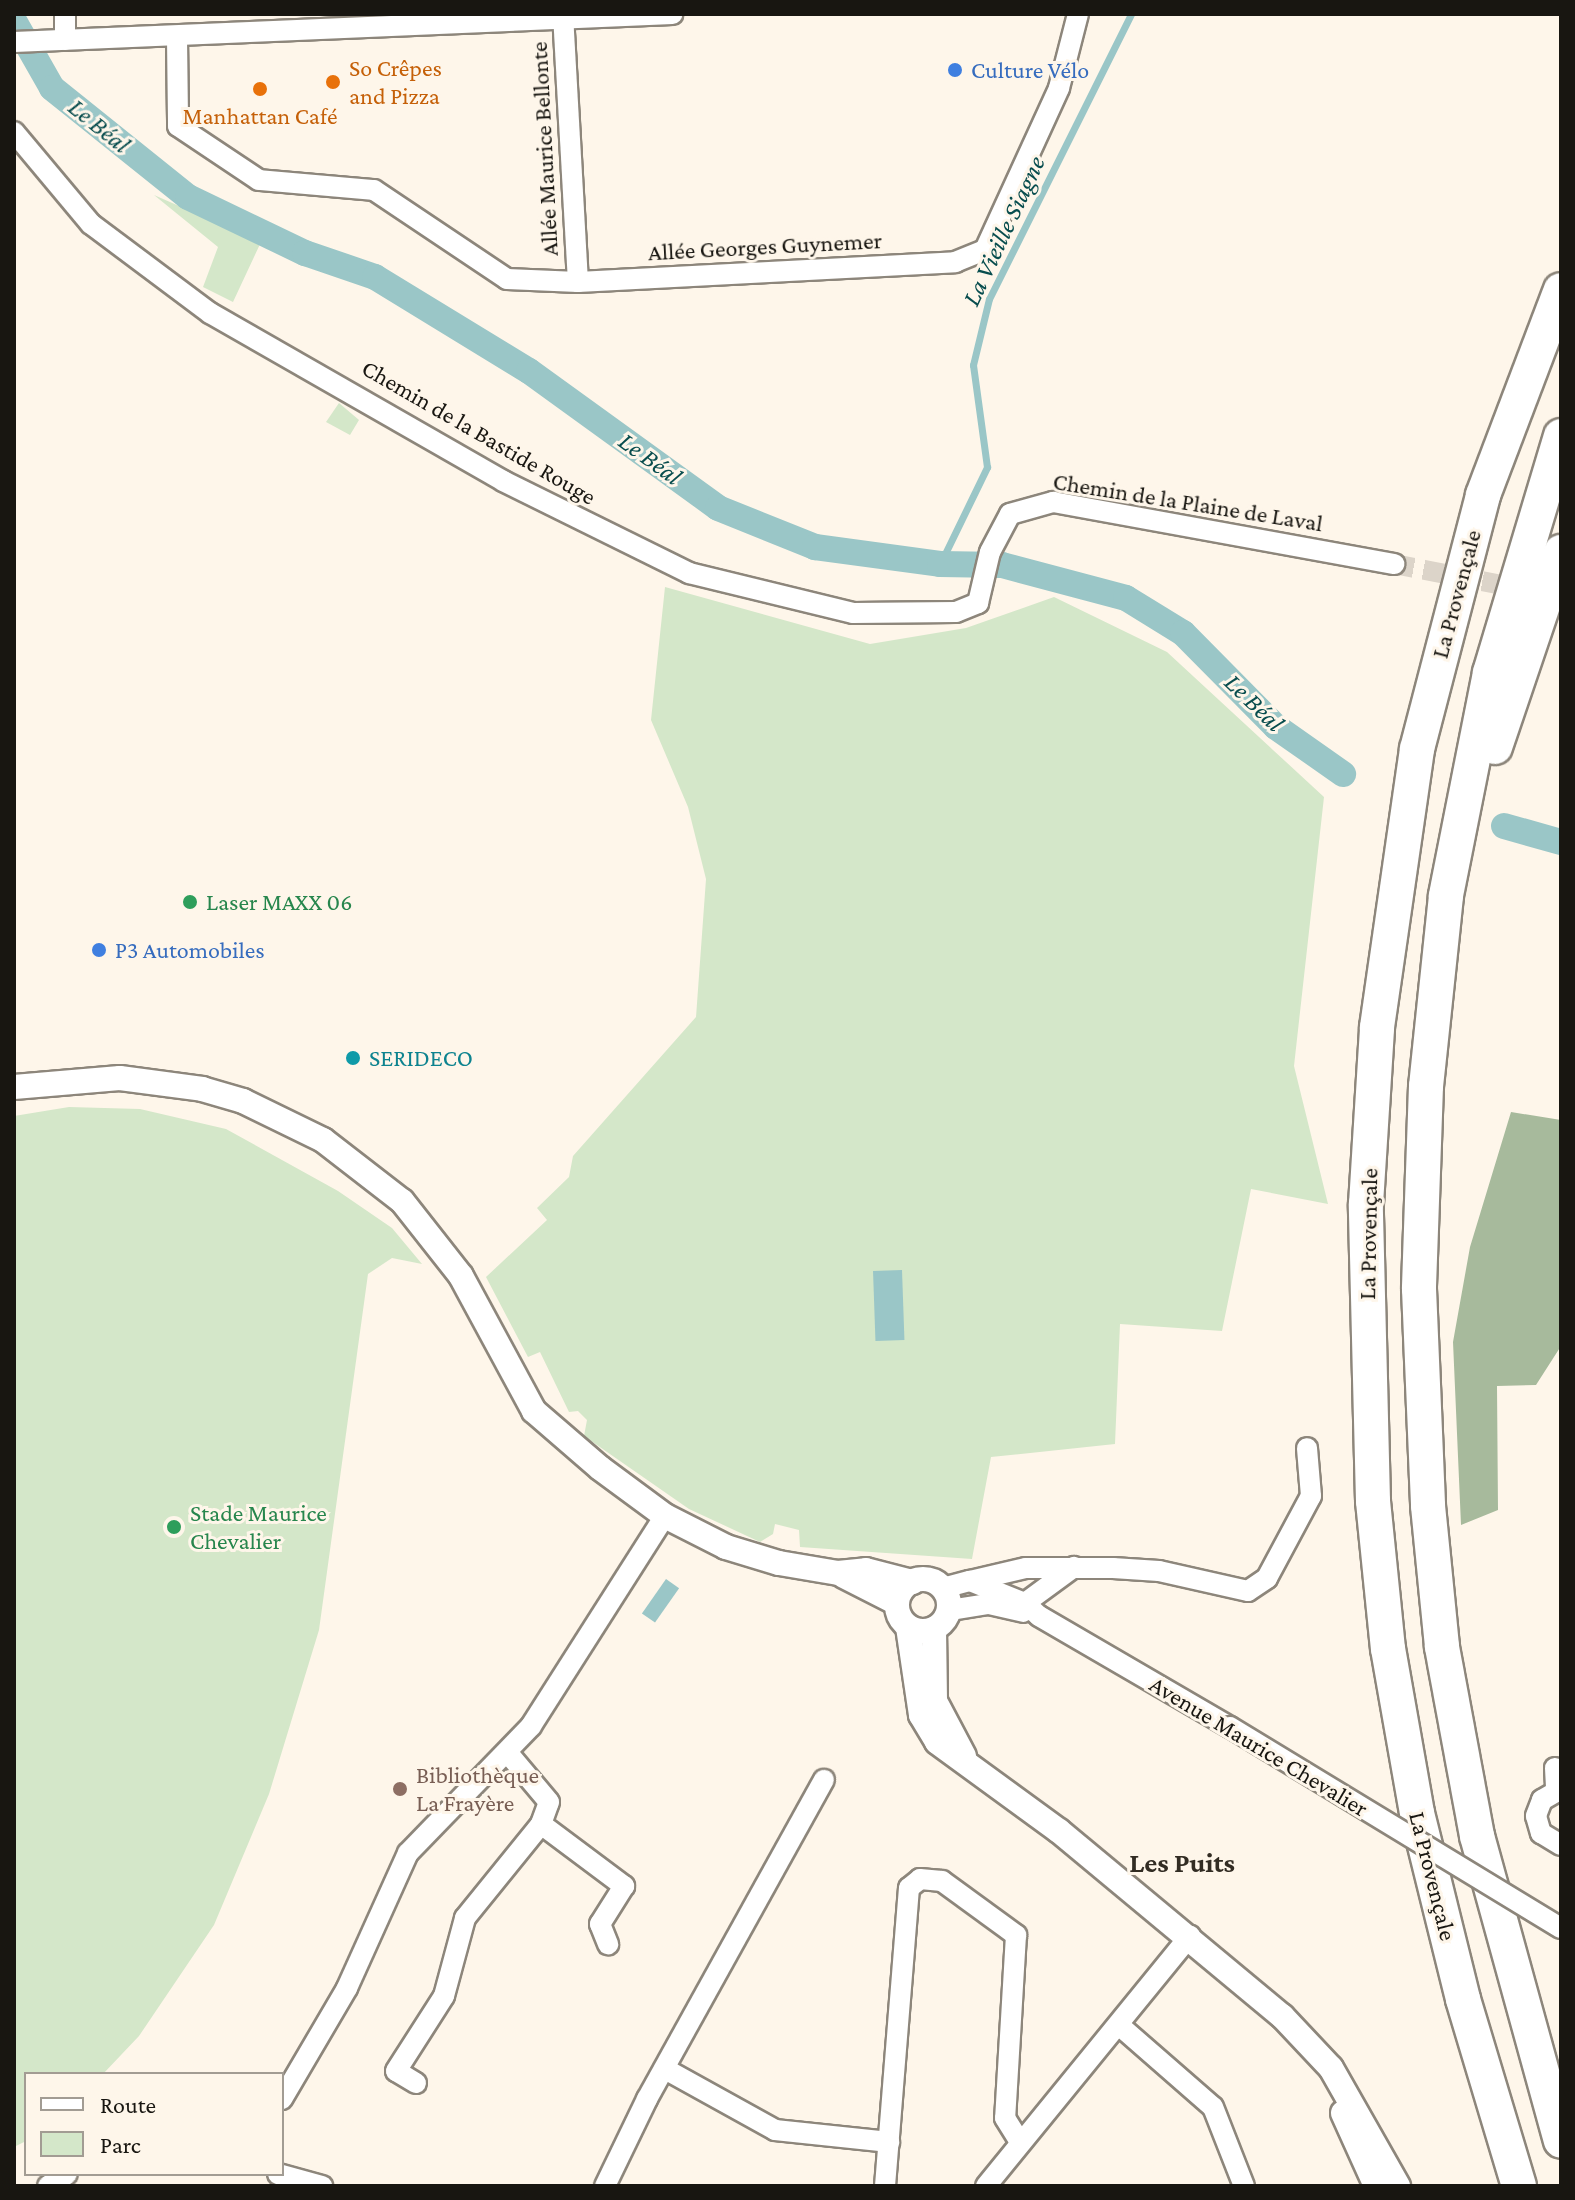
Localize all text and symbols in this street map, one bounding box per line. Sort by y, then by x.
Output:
street label: Allée Maurice Bellonte [524,41,564,257]
place label: So Crêpes and Pizza [349,54,442,110]
place label: Culture Vélo [971,56,1089,84]
marker: Culture Vélo [946,61,964,79]
marker: So Crêpes and Pizza [324,73,342,91]
marker: Manhattan Café [251,80,269,98]
water label: Le Béal [62,92,136,160]
place label: Manhattan Café [183,102,337,130]
water label: La Vieille Siagne [956,151,1052,311]
street label: Allée Georges Guynemer [647,225,883,267]
street label: Chemin de la Bastide Rouge [357,353,601,511]
water label: Le Béal [612,426,688,492]
street label: Chemin de la Plaine de Laval [1051,466,1325,538]
street label: La Provençale [1425,527,1487,661]
water label: Le Béal [1218,667,1290,739]
place label: Laser MAXX 06 [206,888,352,916]
marker: Laser MAXX 06 [181,893,199,911]
place label: P3 Automobiles [115,936,265,964]
marker: P3 Automobiles [90,941,108,959]
place label: SERIDECO [369,1044,473,1072]
marker: SERIDECO [344,1049,362,1067]
street label: La Provençale [1352,1168,1384,1300]
place label: Stade Maurice Chevalier [190,1499,327,1555]
marker: Stade Maurice Chevalier [165,1518,183,1536]
street label: Avenue Maurice Chevalier [1144,1669,1374,1823]
place label: Bibliothèque La Frayère [416,1761,539,1817]
marker: Bibliothèque La Frayère [391,1780,409,1798]
street label: La Provençale [1403,1809,1463,1943]
district label: Les Puits [1129,1846,1235,1880]
legend [24,2072,284,2176]
text: Route [100,2091,156,2118]
text: Parc [100,2131,141,2158]

